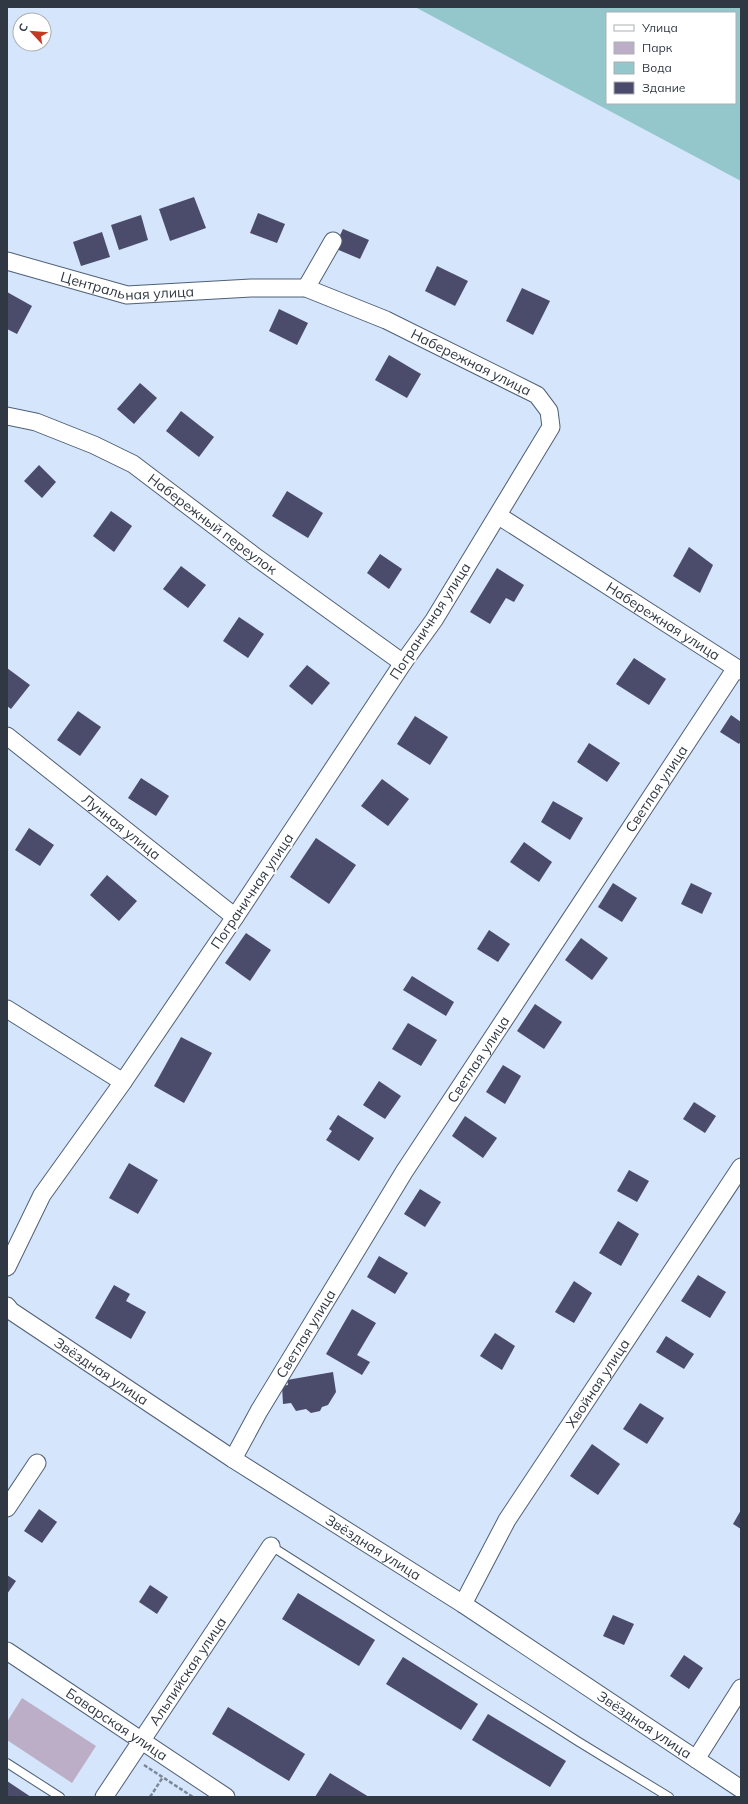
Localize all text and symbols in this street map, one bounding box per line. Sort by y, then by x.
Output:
north arrow [12,12,52,52]
legend [606,12,736,104]
text: Улица [641,20,678,35]
text: С [15,21,31,34]
text: Парк [642,40,673,55]
text: Вода [642,60,672,75]
text: Здание [642,80,686,95]
street label: Центральная улица [58,268,195,304]
street label: Набережная улица [408,325,534,400]
street label: Набережный переулок [144,470,281,579]
street label: Пограничная улица [385,559,475,683]
street label: Набережная улица [603,578,724,664]
street label: Светлая улица [621,742,692,836]
street label: Лунная улица [78,790,164,864]
street label: Пограничная улица [207,830,297,952]
street label: Светлая улица [443,1012,513,1106]
street label: Светлая улица [272,1286,340,1381]
street label: Звёздная улица [51,1333,152,1409]
street label: Хвойная улица [562,1335,634,1431]
street label: Звёздная улица [322,1511,424,1584]
street label: Альпийская улица [145,1614,230,1729]
street label: Баварская улица [63,1684,171,1765]
street label: Звёздная улица [594,1687,695,1763]

